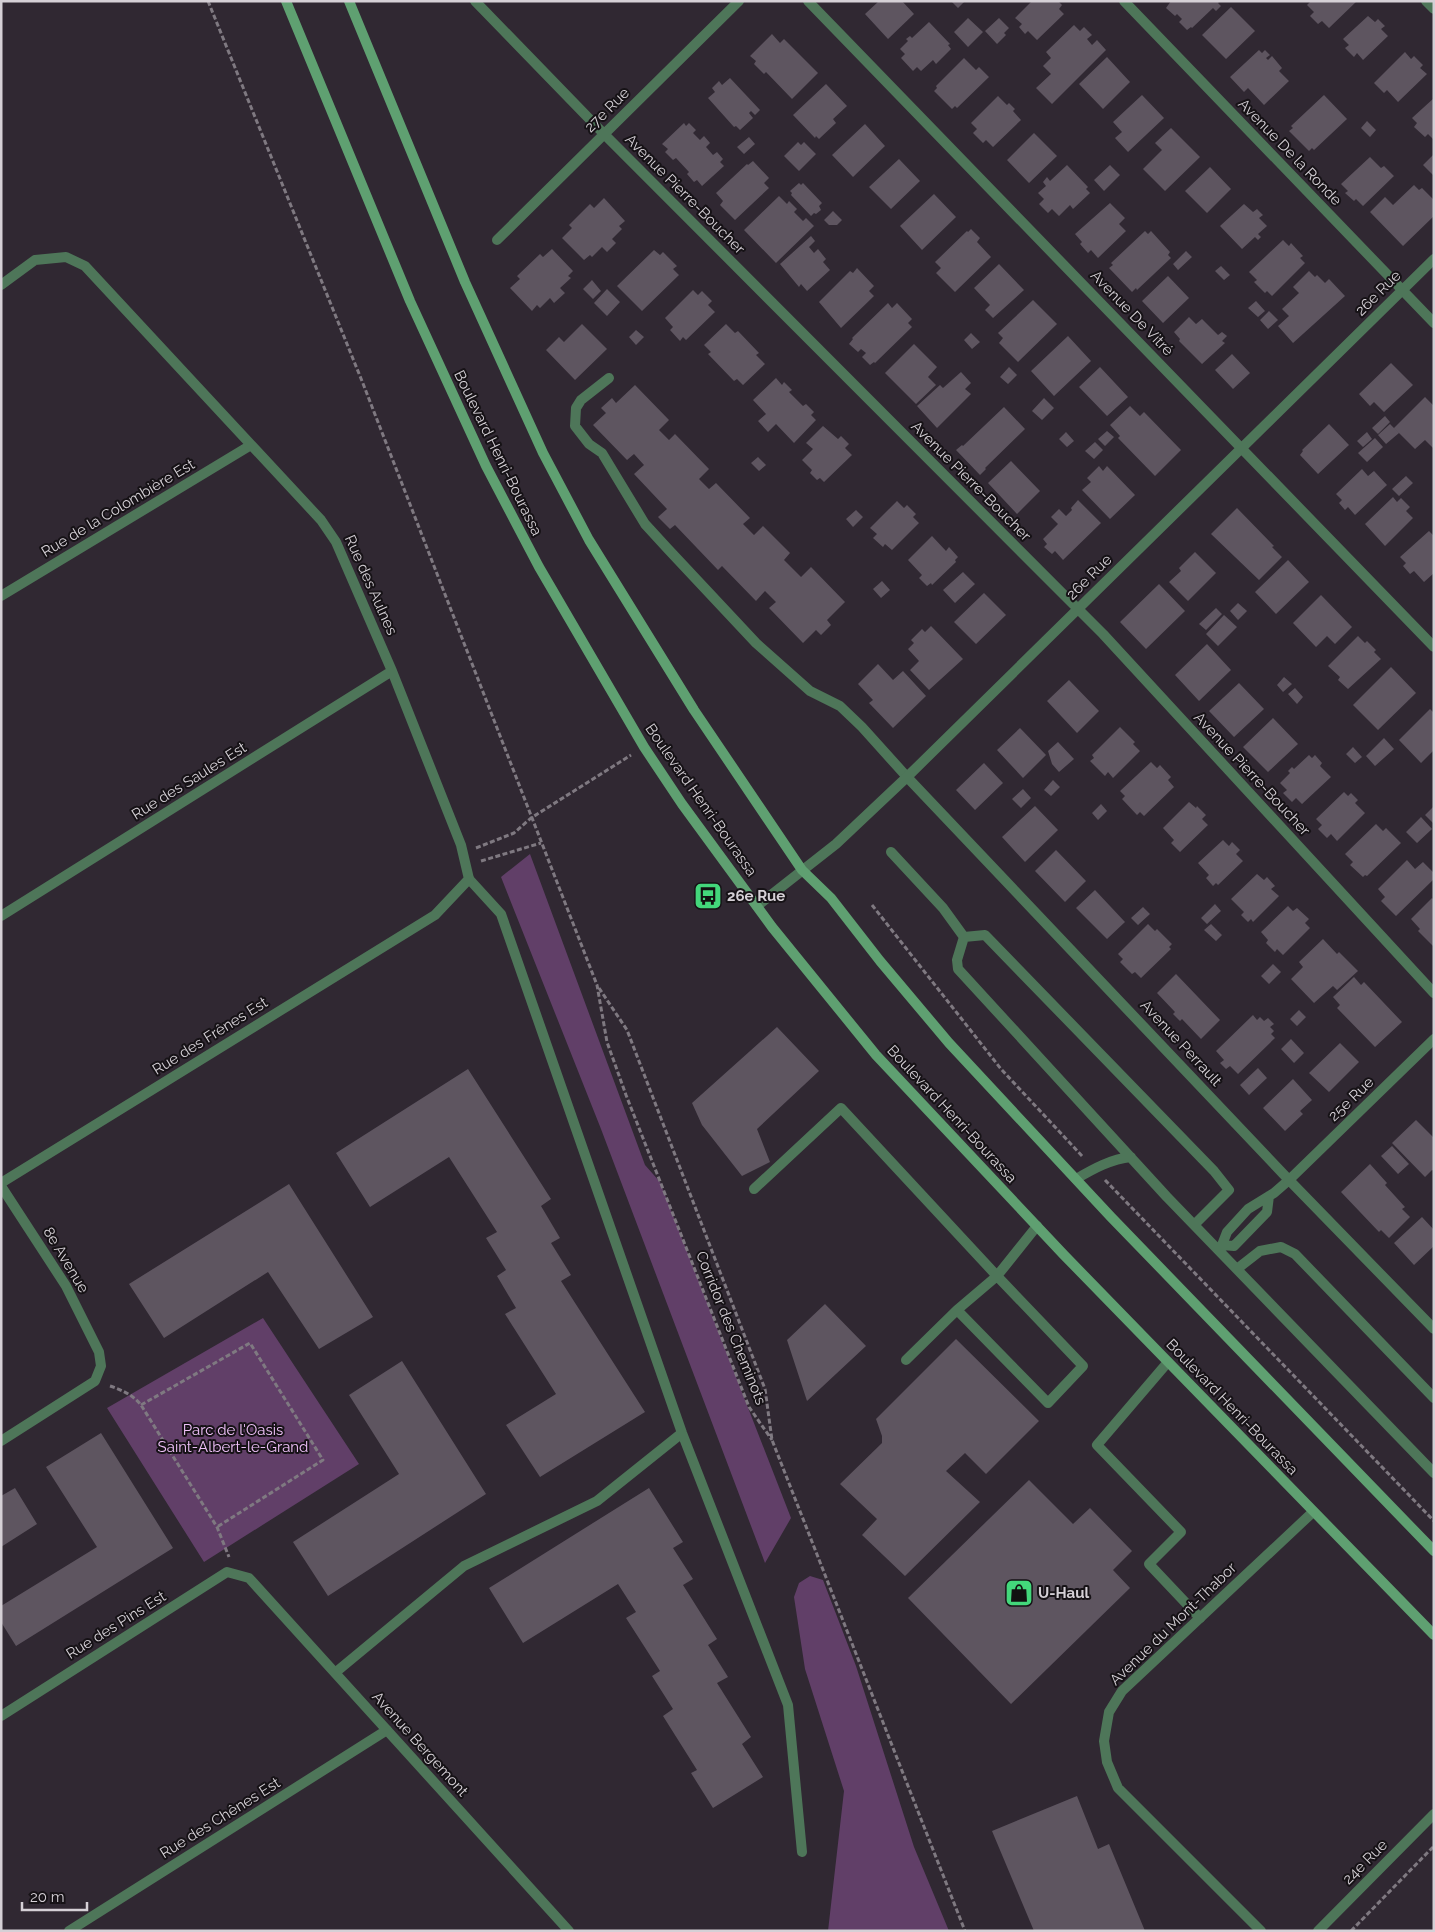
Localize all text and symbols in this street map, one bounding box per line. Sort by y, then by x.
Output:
street label: 27e Rue [581,84,633,136]
street label: Avenue De la Ronde [1234,95,1346,209]
street label: Avenue Pierre-Boucher [621,130,749,258]
street label: 26e Rue [1352,266,1405,319]
street label: Avenue De Vitré [1087,267,1177,360]
street label: Boulevard Henri-Bourassa [450,367,546,539]
street label: Avenue Pierre-Boucher [907,417,1035,545]
street label: Rue de la Colombière Est [38,455,198,561]
street label: Rue des Aulnes [341,532,401,638]
street label: 26e Rue [1063,550,1116,603]
street label: Avenue Pierre-Boucher [1190,709,1314,840]
street label: Boulevard Henri-Bourassa [641,720,761,880]
street label: Rue des Saules Est [128,738,250,824]
bus stop icon: 26e Rue [693,881,723,911]
place label: 26e Rue [727,887,785,905]
street label: Rue des Frênes Est [149,993,271,1079]
street label: Avenue Perrault [1137,996,1225,1090]
street label: Boulevard Henri-Bourassa [883,1041,1021,1187]
street label: 25e Rue [1325,1073,1378,1125]
street label: 8e Avenue [39,1224,93,1296]
street label: Corridor des Cheminots [692,1249,770,1407]
street label: Boulevard Henri-Bourassa [1162,1335,1302,1479]
park label: Parc de l'Oasis Saint-Albert-le-Grand [158,1421,308,1456]
street label: Avenue du Mont-Thabor [1106,1558,1241,1689]
shop icon: U-Haul [1004,1578,1034,1608]
place label: U-Haul [1038,1584,1089,1602]
street label: Rue des Pins Est [63,1587,169,1663]
street label: Avenue Bergemont [368,1688,472,1800]
street label: Rue des Chênes Est [157,1774,283,1862]
street label: 24e Rue [1339,1836,1391,1888]
scale bar [22,1880,88,1912]
text: 20 m [30,1888,65,1906]

